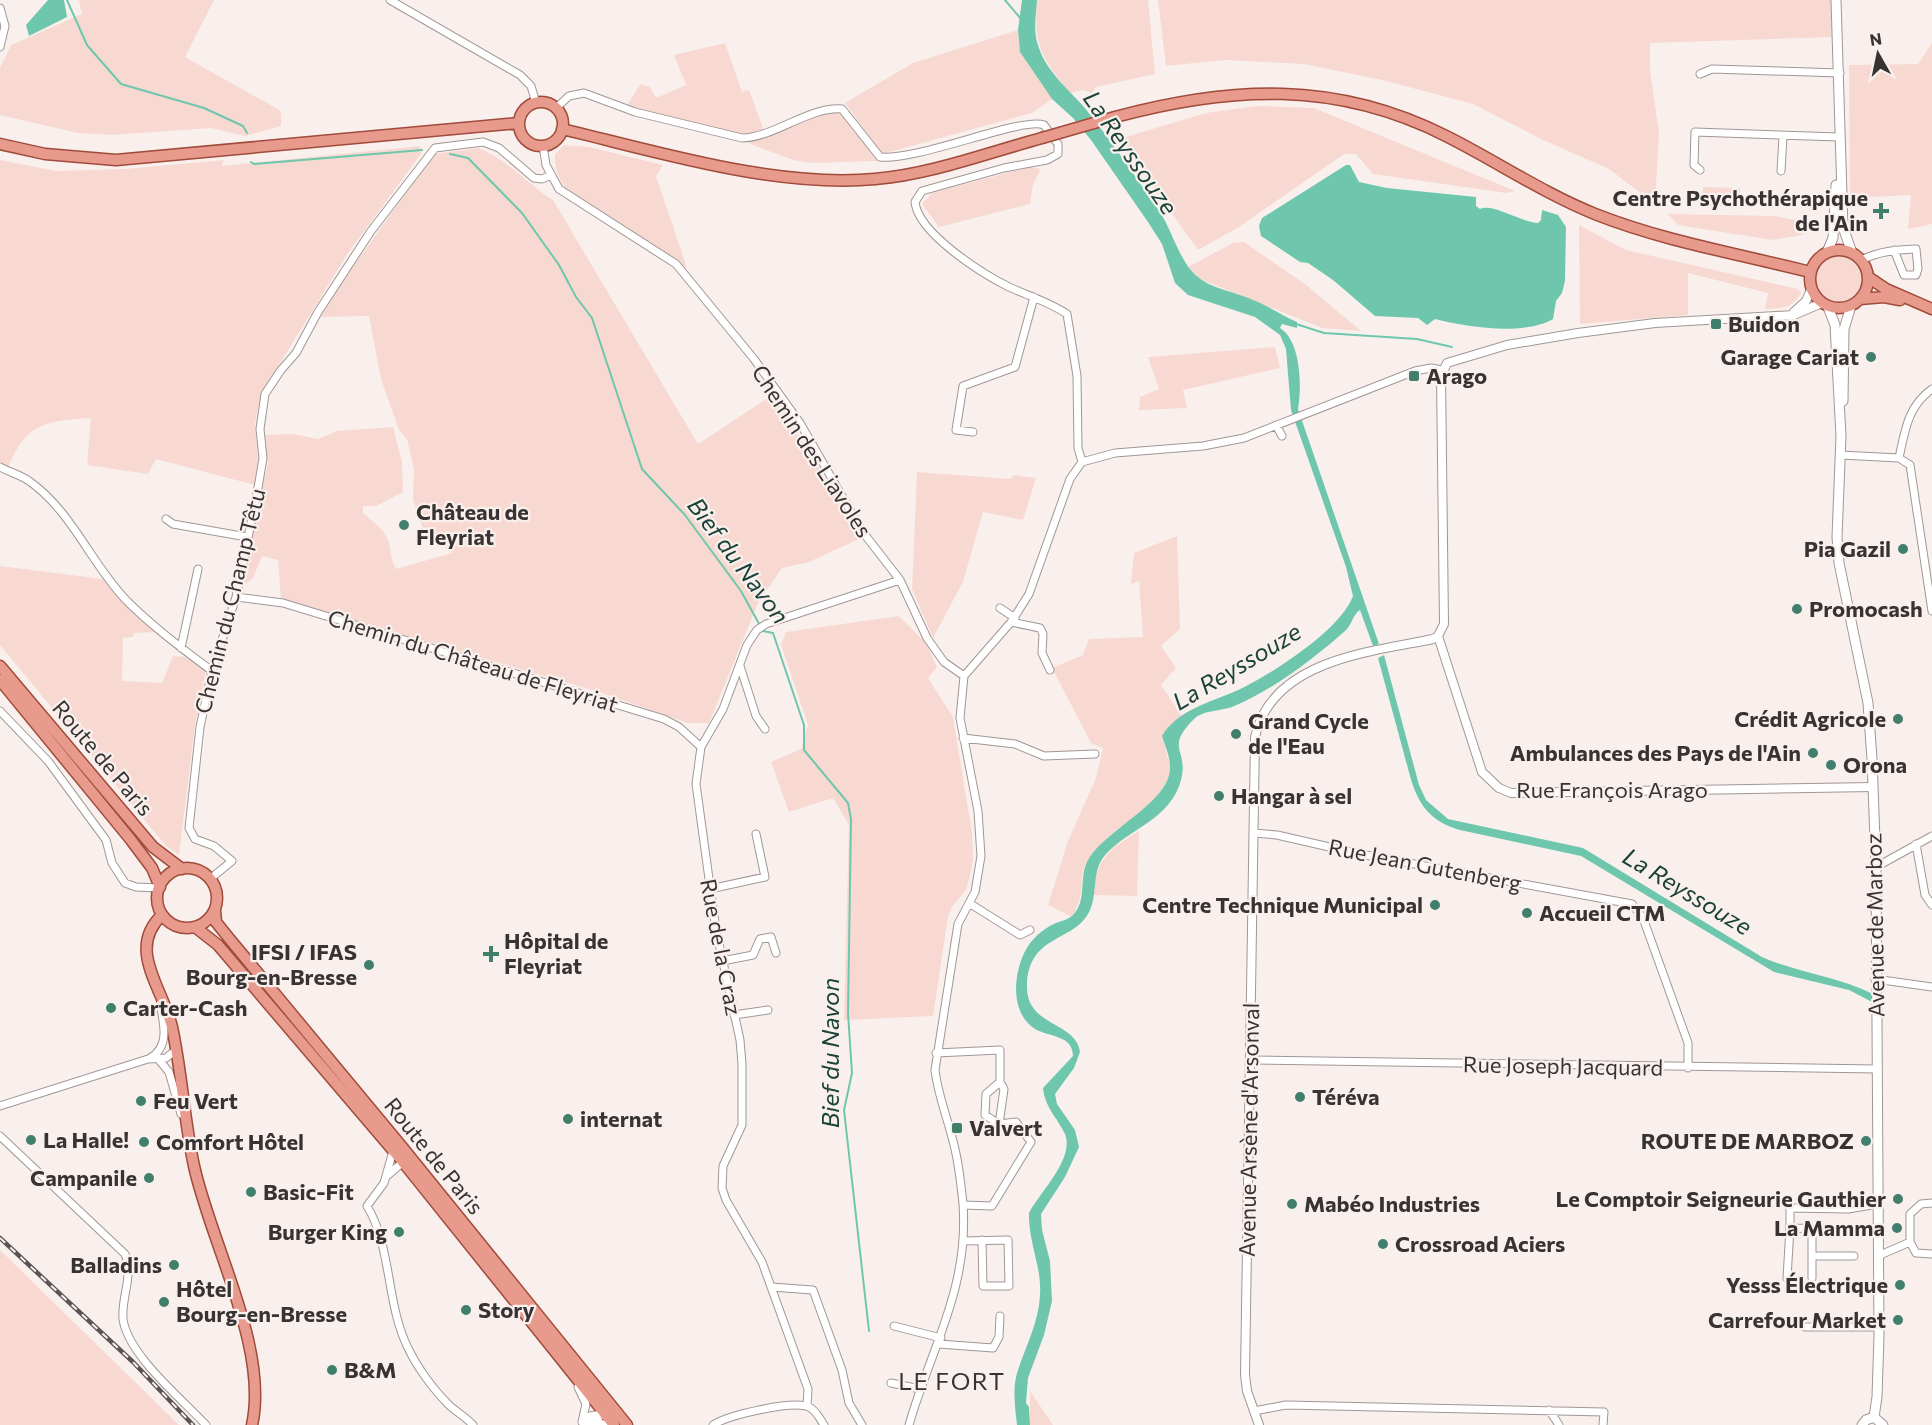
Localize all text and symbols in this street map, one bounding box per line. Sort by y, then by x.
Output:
north arrow [1848,24,1908,84]
text: N [1868,28,1883,49]
water label: La Reyssouze [1078,84,1185,220]
place label: Centre Psychothérapique de l'Ain [1612,184,1868,236]
marker: Centre Psychothérapique de l'Ain [1872,202,1890,220]
place label: Buidon [1728,310,1800,337]
marker: Buidon [1709,317,1723,331]
place label: Garage Cariat [1721,343,1859,370]
marker: Garage Cariat [1864,350,1878,364]
street label: Chemin des Liavoles [747,359,878,542]
place label: Arago [1426,362,1487,389]
marker: Arago [1407,369,1421,383]
street label: Chemin du Champ Têtu [188,486,271,716]
water label: Bief du Navon [682,491,796,629]
place label: Château de Fleyriat [416,498,529,550]
marker: Château de Fleyriat [397,518,411,532]
place label: Pia Gazil [1804,535,1891,562]
marker: Pia Gazil [1896,542,1910,556]
place label: Promocash [1809,595,1923,622]
marker: Promocash [1790,602,1804,616]
street label: Chemin du Château de Fleyriat [325,603,622,718]
water label: La Reyssouze [1167,616,1306,715]
street label: Route de Paris [47,694,159,821]
place label: Crédit Agricole [1734,705,1886,732]
place label: Grand Cycle de l'Eau [1248,707,1369,759]
marker: Crédit Agricole [1891,712,1905,726]
marker: Grand Cycle de l'Eau [1229,727,1243,741]
place label: Ambulances des Pays de l'Ain [1510,739,1801,766]
marker: Ambulances des Pays de l'Ain [1806,746,1820,760]
place label: Orona [1843,751,1907,778]
marker: Orona [1824,758,1838,772]
street label: Rue François Arago [1516,776,1708,803]
place label: Hangar à sel [1231,782,1352,809]
marker: Hangar à sel [1212,789,1226,803]
street label: Rue Jean Gutenberg [1326,833,1524,896]
street label: Avenue de Marboz [1859,833,1890,1017]
water label: La Reyssouze [1618,841,1758,941]
street label: Rue de la Craz [695,876,748,1018]
place label: Centre Technique Municipal [1142,891,1423,918]
marker: Centre Technique Municipal [1428,898,1442,912]
place label: Accueil CTM [1539,899,1666,926]
marker: Accueil CTM [1520,906,1534,920]
place label: Hôpital de Fleyriat [504,927,608,979]
place label: IFSI / IFAS Bourg-en-Bresse [186,938,357,990]
marker: Hôpital de Fleyriat [482,945,500,963]
marker: IFSI / IFAS Bourg-en-Bresse [362,958,376,972]
water label: Bief du Navon [815,978,844,1128]
place label: Carter-Cash [123,994,248,1021]
marker: Carter-Cash [104,1001,118,1015]
street label: Avenue Arsène d'Arsonval [1233,1003,1264,1257]
street label: Rue Joseph Jacquard [1463,1050,1663,1081]
place label: Téréva [1312,1083,1380,1110]
place label: Feu Vert [153,1087,238,1114]
marker: Téréva [1293,1090,1307,1104]
street label: Route de Paris [379,1092,490,1220]
marker: Feu Vert [134,1094,148,1108]
place label: internat [580,1105,662,1132]
marker: internat [561,1112,575,1126]
place label: Valvert [969,1114,1042,1141]
marker: Valvert [950,1121,964,1135]
place label: La Halle! [43,1126,129,1153]
place label: ROUTE DE MARBOZ [1641,1127,1854,1154]
place label: Comfort Hôtel [156,1128,304,1155]
marker: La Halle! [24,1133,38,1147]
marker: ROUTE DE MARBOZ [1859,1134,1873,1148]
marker: Comfort Hôtel [137,1135,151,1149]
place label: Campanile [30,1164,137,1191]
marker: Campanile [142,1171,156,1185]
place label: Basic-Fit [263,1178,354,1205]
marker: Basic-Fit [244,1185,258,1199]
place label: Le Comptoir Seigneurie Gauthier [1556,1185,1886,1212]
place label: Mabéo Industries [1304,1190,1480,1217]
marker: Le Comptoir Seigneurie Gauthier [1891,1192,1905,1206]
marker: Mabéo Industries [1285,1197,1299,1211]
place label: La Mamma [1774,1214,1885,1241]
place label: Burger King [268,1218,387,1245]
marker: La Mamma [1890,1221,1904,1235]
marker: Burger King [392,1225,406,1239]
place label: Crossroad Aciers [1395,1230,1565,1257]
marker: Crossroad Aciers [1376,1237,1390,1251]
place label: Balladins [70,1251,162,1278]
marker: Balladins [167,1258,181,1272]
place label: Yesss Électrique [1726,1271,1888,1298]
place label: Hôtel Bourg-en-Bresse [176,1275,347,1327]
marker: Yesss Électrique [1893,1278,1907,1292]
marker: Hôtel Bourg-en-Bresse [157,1295,171,1309]
place label: Story [478,1296,535,1323]
marker: Story [459,1303,473,1317]
place label: Carrefour Market [1708,1306,1886,1333]
marker: Carrefour Market [1891,1313,1905,1327]
place label: B&M [344,1356,397,1383]
marker: B&M [325,1363,339,1377]
district label: LE FORT [898,1366,1006,1395]

